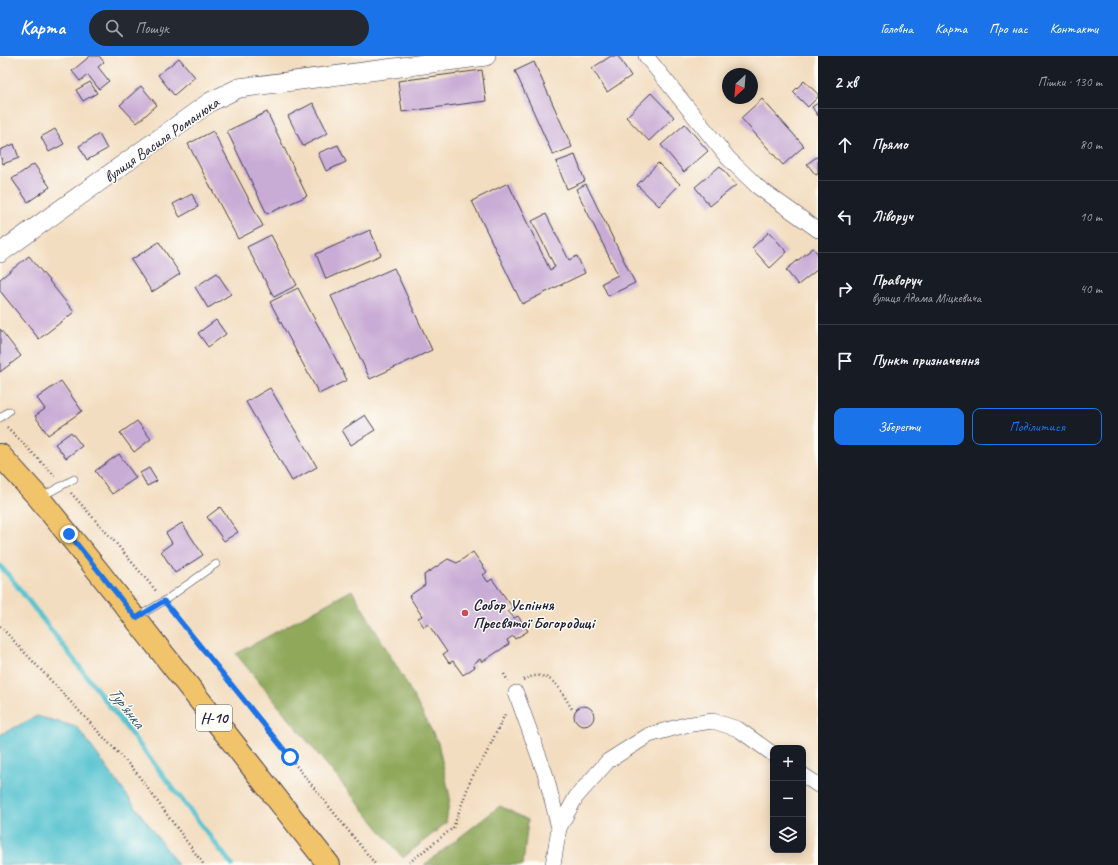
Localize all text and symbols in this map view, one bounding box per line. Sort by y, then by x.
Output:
search box [89,10,369,46]
text: Карта [20,16,65,40]
icon: search [103,17,125,39]
text: Пошук [135,19,169,38]
text: Головна [880,20,913,37]
text: Карта [935,20,967,37]
text: Про нас [989,20,1028,37]
text: Контакти [1050,20,1098,37]
north arrow [722,68,758,104]
text: 2 хв [834,72,857,93]
text: Пішки · 130 m [1038,74,1102,90]
street label: вулиця Василя Романюка [100,92,224,187]
icon: ahead [834,134,856,156]
text: Прямо [872,135,908,154]
text: 80 m [1080,137,1102,153]
icon: left [834,206,856,228]
text: Ліворуч [872,207,913,226]
text: 10 m [1080,209,1102,225]
text: Праворуч [872,271,921,290]
icon: right [834,278,856,300]
text: 40 m [1080,281,1102,297]
text: вулиця Адама Міцкевича [872,290,981,306]
icon: arrive [834,350,856,372]
text: Пункт призначення [872,351,979,370]
button: Зберегти [834,408,964,445]
button: Поділитися [972,408,1102,445]
route end [60,525,78,543]
place label: Собор Успіння Пресвятої Богородиці [473,595,596,633]
marker: Собор Успіння Пресвятої Богородиці [460,608,470,618]
water label: Тур'янка [104,682,151,734]
road number: Н-10 [196,705,232,731]
map controls [770,745,806,853]
button: + [770,745,806,781]
route start [281,748,299,766]
button: − [770,781,806,817]
button: layers [770,817,806,853]

